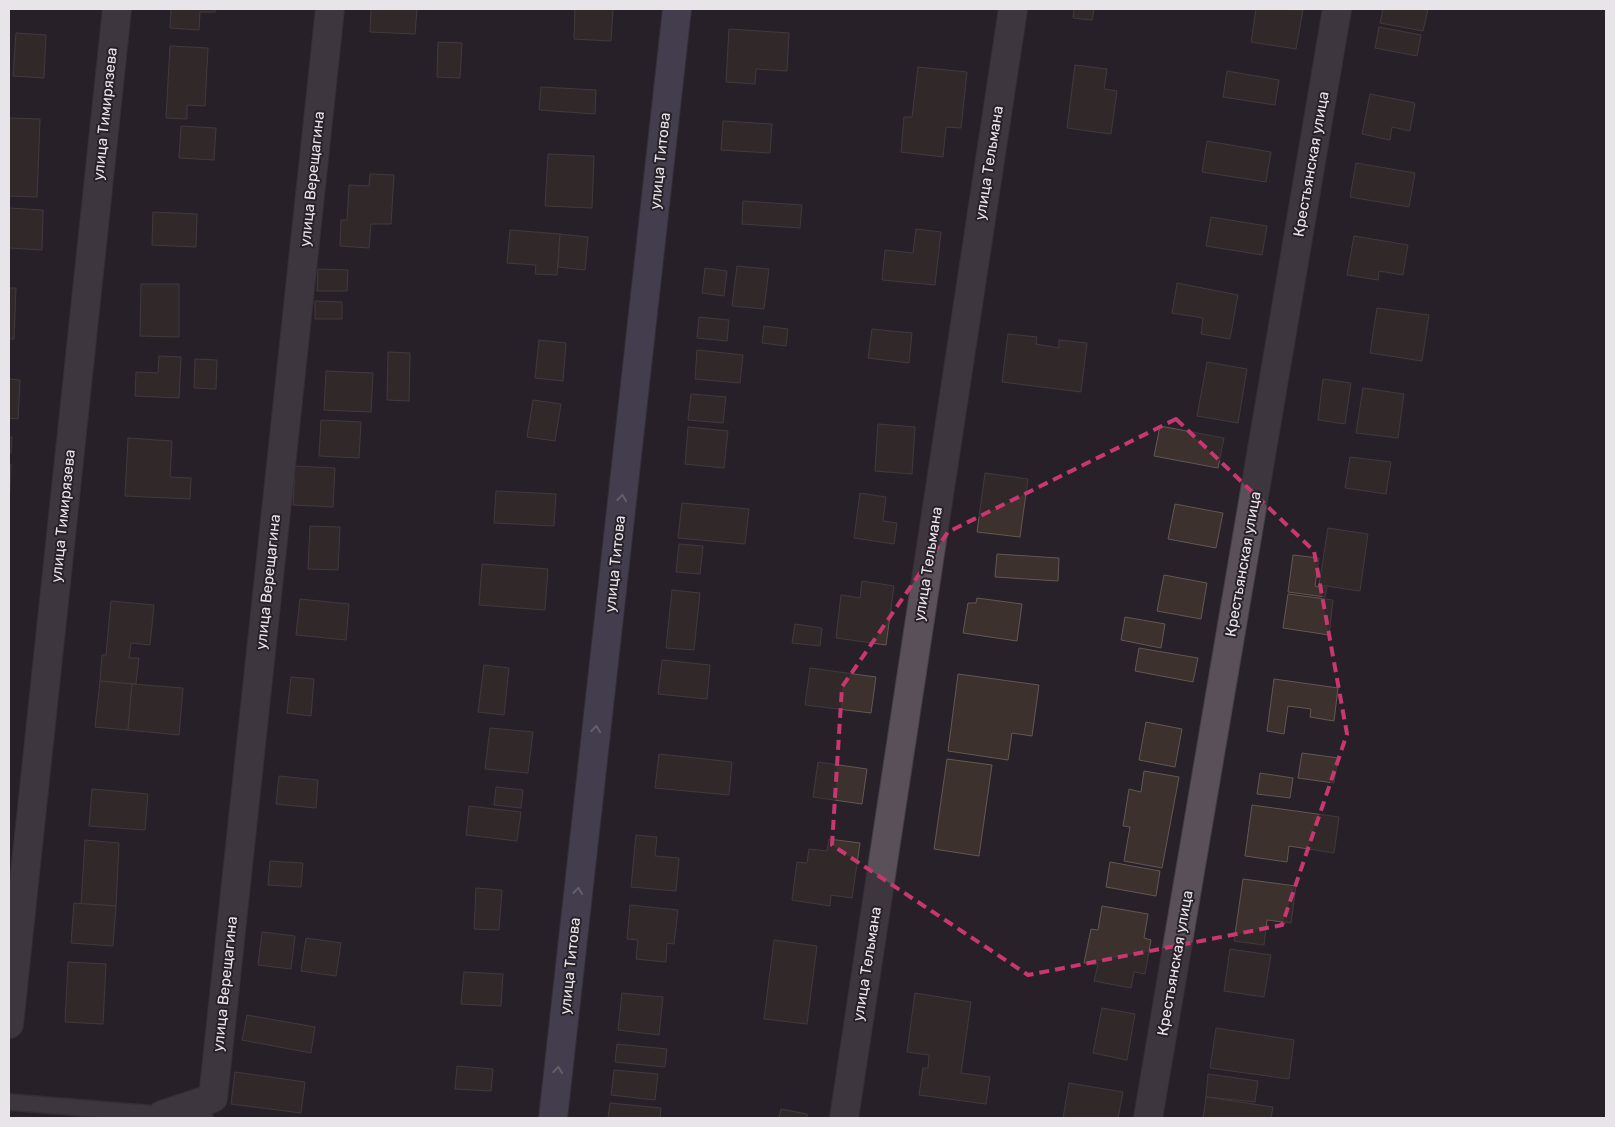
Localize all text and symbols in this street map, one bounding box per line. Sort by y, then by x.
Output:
street label: улица Тимирязева [89,46,121,182]
street label: Крестьянская улица [1289,90,1333,238]
street label: улица Тельмана [971,104,1007,222]
street label: улица Верещагина [296,110,328,248]
street label: улица Титова [646,112,674,210]
street label: улица Тимирязева [47,448,79,584]
street label: Крестьянская улица [1221,490,1265,638]
one-way arrow [616,494,627,502]
street label: улица Тельмана [910,505,946,623]
street label: улица Верещагина [252,513,284,651]
street label: улица Титова [601,515,629,613]
one-way arrow [590,725,601,733]
one-way arrow [572,887,583,895]
street label: Крестьянская улица [1153,889,1197,1037]
street label: улица Тельмана [849,905,885,1023]
street label: улица Верещагина [209,915,241,1053]
street label: улица Титова [556,917,584,1015]
one-way arrow [552,1065,563,1073]

